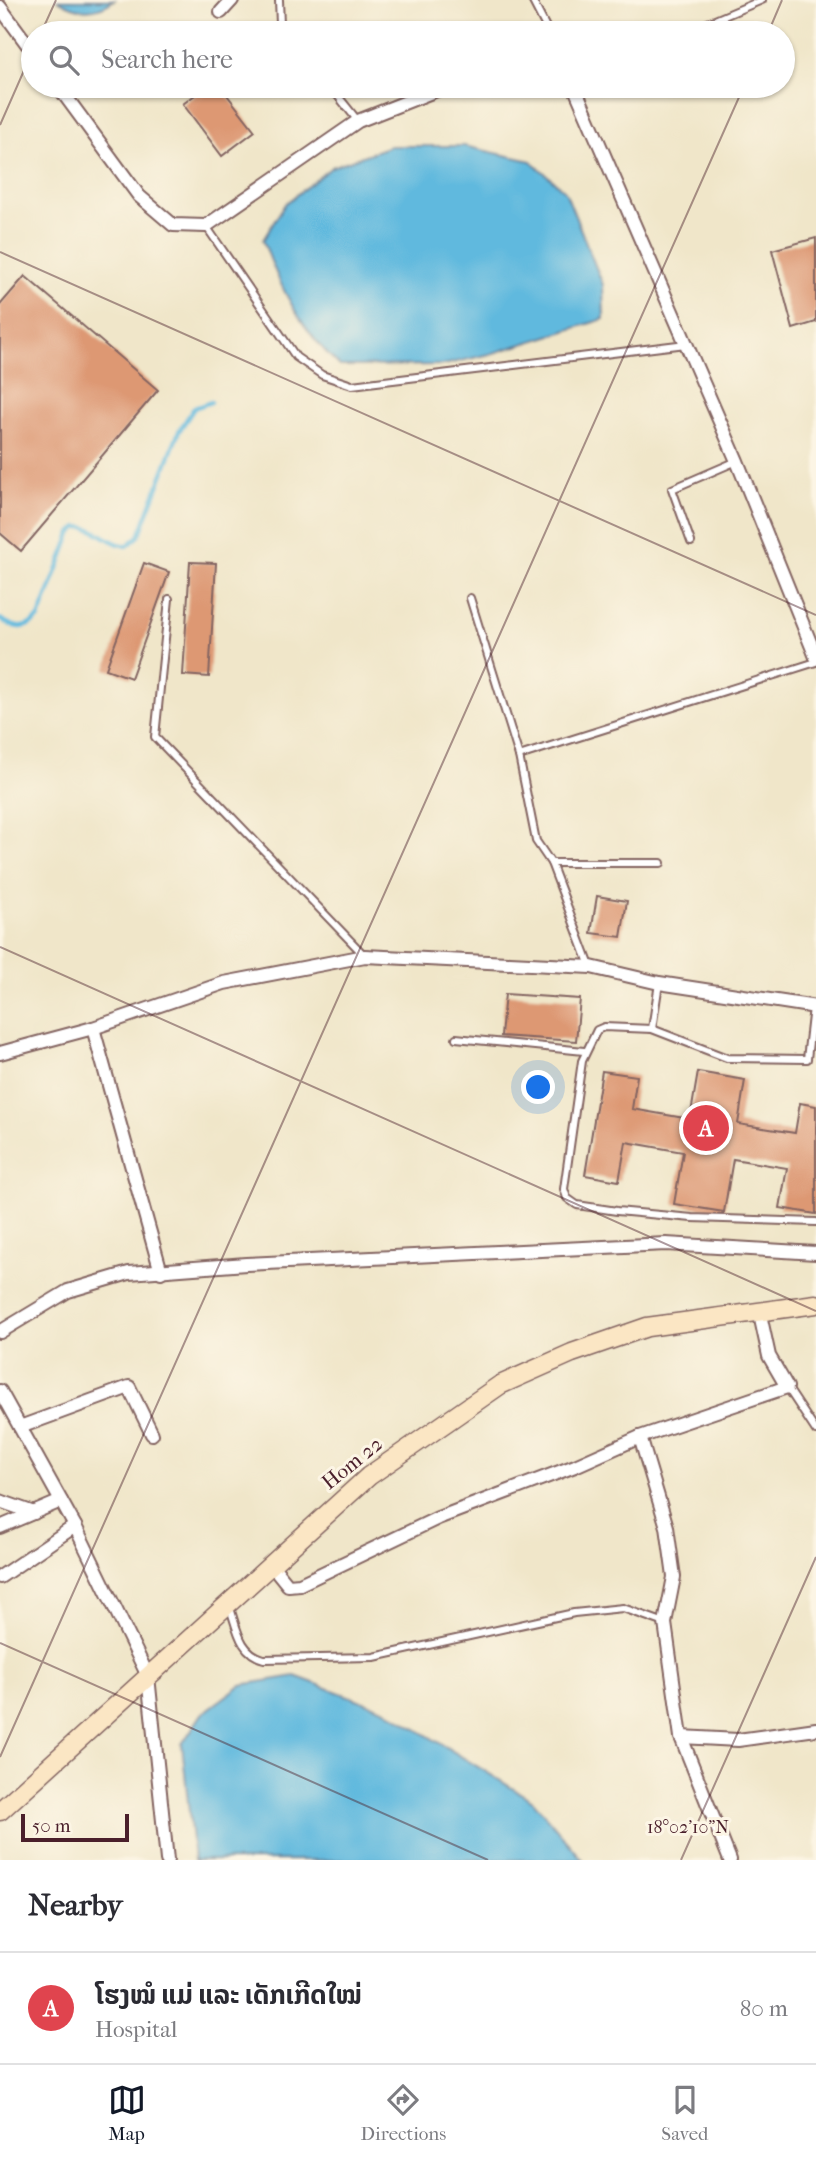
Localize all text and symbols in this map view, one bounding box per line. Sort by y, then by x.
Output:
search box [21,21,795,98]
icon: search [45,41,83,79]
text: Search here [101,44,233,75]
your location [521,1070,555,1104]
pin: A [683,1102,729,1154]
street label: Hom 22 [317,1431,387,1494]
scale bar [21,1811,130,1843]
text: 50 m [32,1815,71,1837]
text: 18°02'10"N [647,1817,729,1838]
text: Nearby [28,1888,123,1923]
text: ໂຮງໝໍ ແມ່ ແລະ ເດັກເກີດໃໝ່ [95,1980,362,2011]
text: A [44,1995,58,2022]
text: 80 m [740,1995,788,2022]
text: Hospital [95,2016,177,2043]
tab: Map [108,2081,146,2145]
tab: Directions [361,2081,446,2145]
tab: Saved [661,2081,708,2145]

